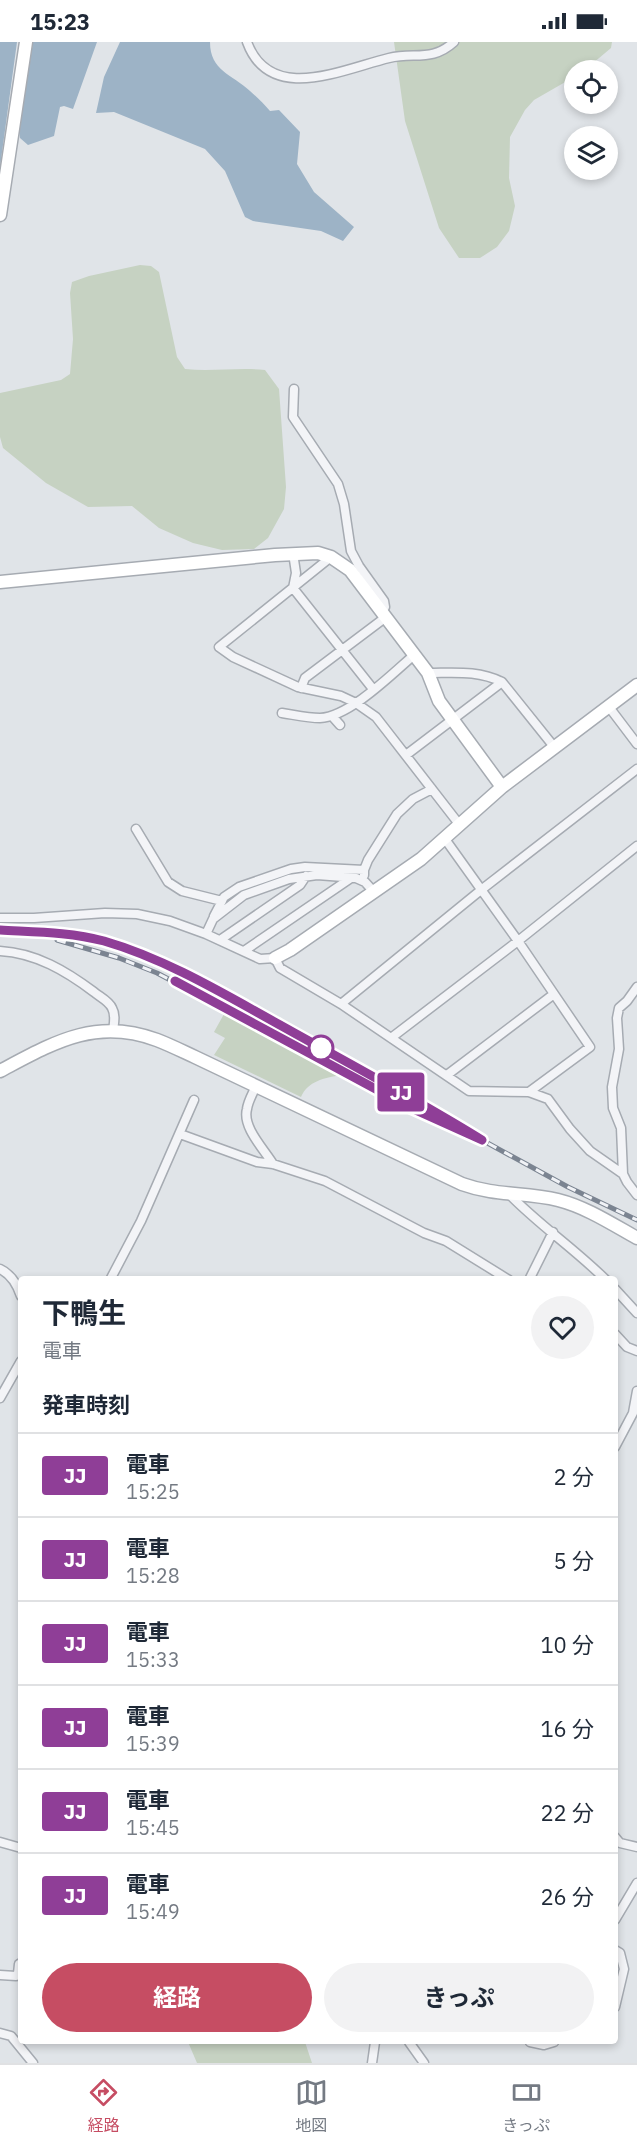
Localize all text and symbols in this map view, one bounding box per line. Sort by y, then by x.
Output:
text: 15:23 [30,7,90,36]
map controls [564,60,618,180]
button: locate [564,60,618,114]
button: layers [564,126,618,180]
unlabelled marker [308,1035,334,1061]
line badge: JJ [374,1072,428,1112]
text: JJ [389,1078,413,1106]
text: 下鴨生 [42,1294,126,1331]
button: heart [531,1296,594,1359]
text: 電車 [42,1337,82,1364]
text: 発車時刻 [42,1390,130,1419]
text: 電車 [126,1449,170,1478]
text: JJ [63,1461,87,1489]
text: 2 分 [554,1462,594,1491]
text: 15:25 [126,1478,180,1505]
text: 電車 [126,1533,170,1562]
text: JJ [63,1545,87,1573]
text: 5 分 [554,1546,594,1575]
text: 15:28 [126,1562,180,1589]
text: 電車 [126,1617,170,1646]
text: JJ [63,1629,87,1657]
text: 10 分 [540,1630,594,1659]
text: 15:33 [126,1646,180,1673]
text: 電車 [126,1701,170,1730]
text: JJ [63,1713,87,1741]
text: 16 分 [540,1714,594,1743]
text: 15:39 [126,1730,180,1757]
text: 電車 [126,1785,170,1814]
text: JJ [63,1797,87,1825]
text: 22 分 [540,1798,594,1827]
text: 15:45 [126,1814,180,1841]
text: 電車 [126,1869,170,1898]
text: JJ [63,1881,87,1909]
text: 26 分 [540,1882,594,1911]
text: 15:49 [126,1898,180,1925]
button: 経路 [42,1963,312,2032]
button: きっぷ [324,1963,594,2032]
tab: 経路 [87,2076,120,2136]
tab: 地図 [295,2076,328,2136]
tab: きっぷ [502,2076,550,2136]

